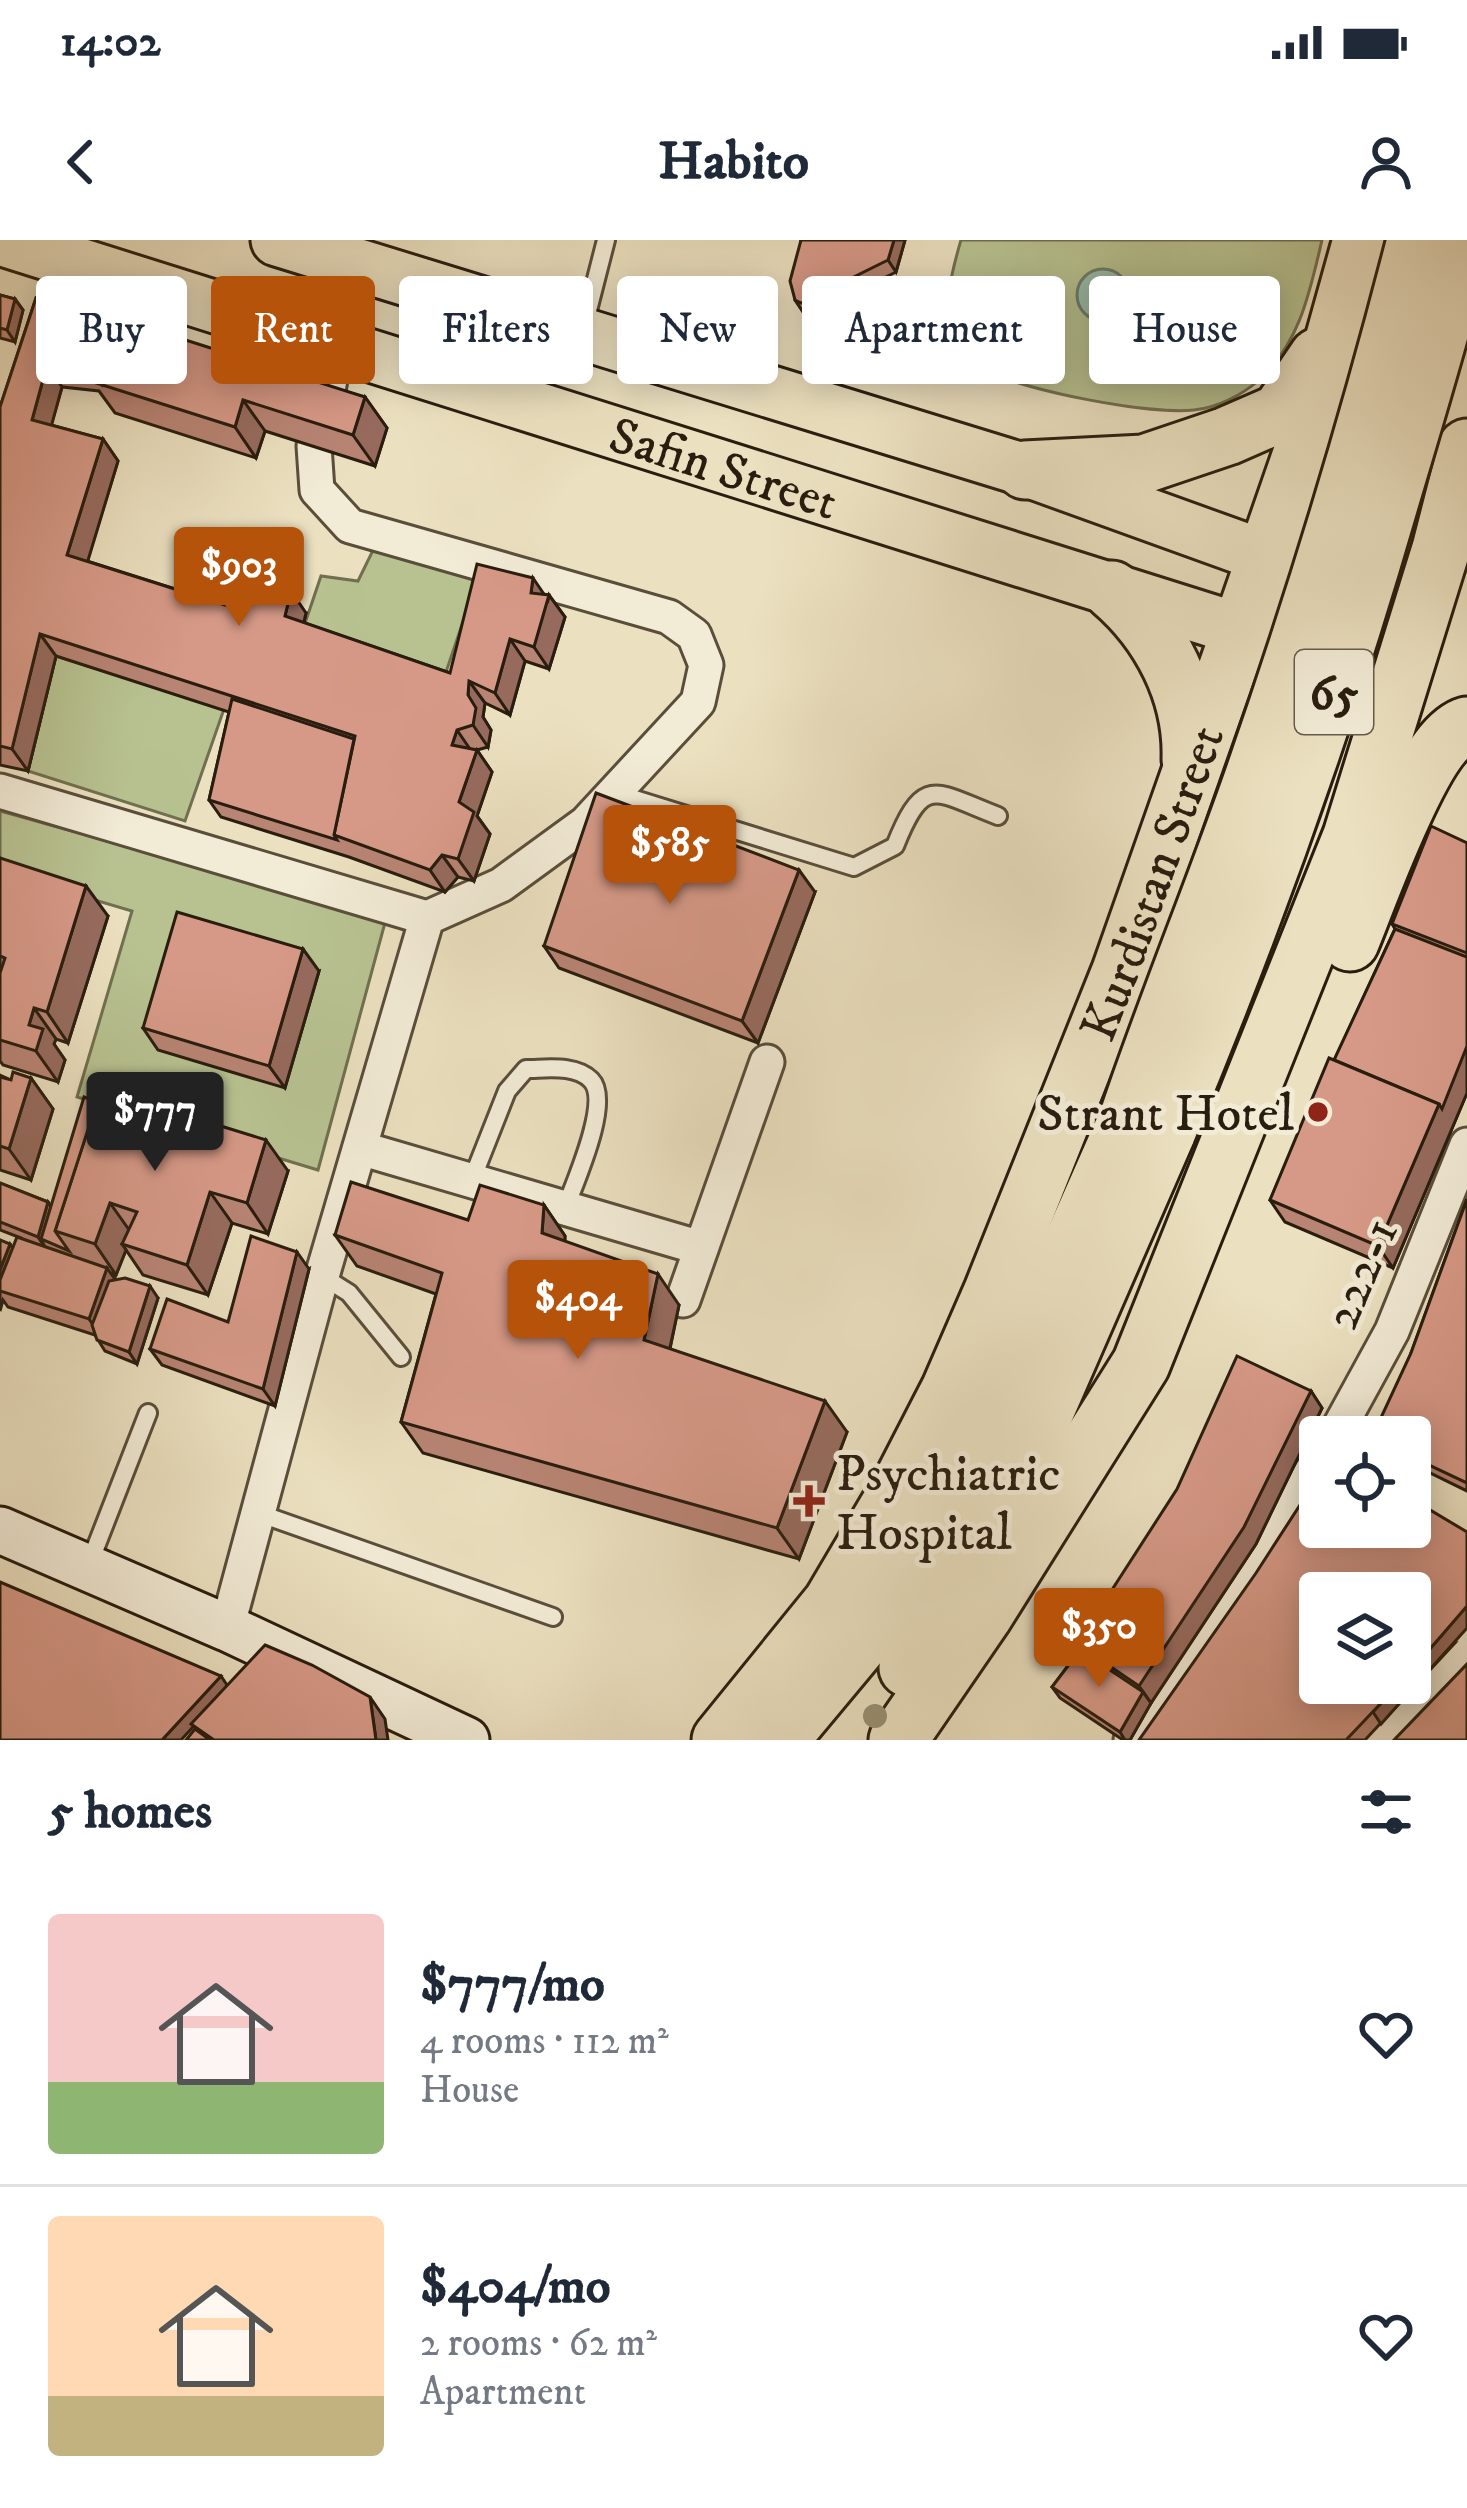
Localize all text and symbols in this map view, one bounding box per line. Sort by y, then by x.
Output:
text: 14:02 [60,14,160,70]
icon: back [48,129,114,195]
text: Habito [658,129,809,196]
icon: person [1353,129,1419,195]
chip: Buy [36,276,187,384]
chip: Rent [211,276,375,384]
chip: Filters [399,276,593,384]
chip: New [617,276,778,384]
chip: Apartment [802,276,1065,384]
chip: House [1089,276,1280,384]
street label: Safin Street [601,404,845,536]
pin: $903 [168,527,310,629]
text: $903 [201,541,277,590]
road number: 65 [1295,650,1373,734]
street label: Kurdistan Street [1067,717,1240,1051]
pin: $585 [599,805,741,907]
text: $585 [630,819,710,868]
pin: $777 [84,1072,226,1174]
place label: Strant Hotel [1037,1083,1295,1147]
text: $777 [114,1086,196,1135]
marker: Strant Hotel [1305,1099,1331,1125]
street label: 222-1 [1310,1209,1414,1339]
pin: $404 [507,1260,649,1362]
text: $404 [534,1274,622,1323]
map controls [1299,1416,1431,1704]
button: locate [1299,1416,1431,1548]
place label: Psychiatric Hospital [836,1443,1060,1566]
marker: Psychiatric Hospital [793,1485,825,1517]
button: layers [1299,1572,1431,1704]
pin: $350 [1028,1588,1170,1690]
text: $350 [1061,1602,1137,1651]
icon: filters [1353,1779,1419,1845]
text: 5 homes [48,1780,212,1844]
text: $777/mo [420,1953,605,2017]
icon: home [144,1962,288,2106]
icon: heart [1353,2001,1419,2067]
text: 4 rooms · 112 m² [420,2017,669,2066]
text: House [420,2066,519,2115]
text: $404/mo [420,2255,611,2319]
icon: home [144,2264,288,2408]
icon: heart [1353,2303,1419,2369]
text: 2 rooms · 62 m² [420,2319,657,2368]
text: Apartment [420,2368,586,2417]

